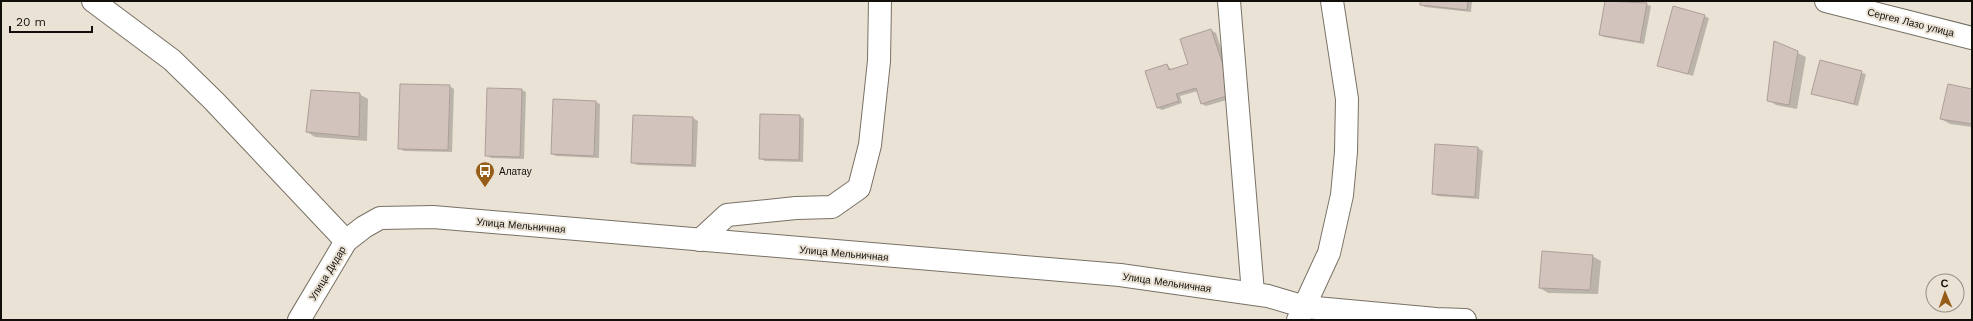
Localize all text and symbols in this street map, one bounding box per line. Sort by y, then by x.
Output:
street label: Сергея Лазо улица [1866,6,1956,39]
scale bar [10,8,92,34]
text: 20 m [16,15,46,29]
bus stop icon: Алатау [474,160,496,188]
place label: Алатау [499,166,532,177]
street label: Улица Мельничная [476,216,566,235]
street label: Улица Дидар [307,244,348,302]
street label: Улица Мельничная [799,244,889,263]
street label: Улица Мельничная [1122,271,1212,294]
north arrow [1925,273,1965,313]
text: С [1940,277,1949,290]

